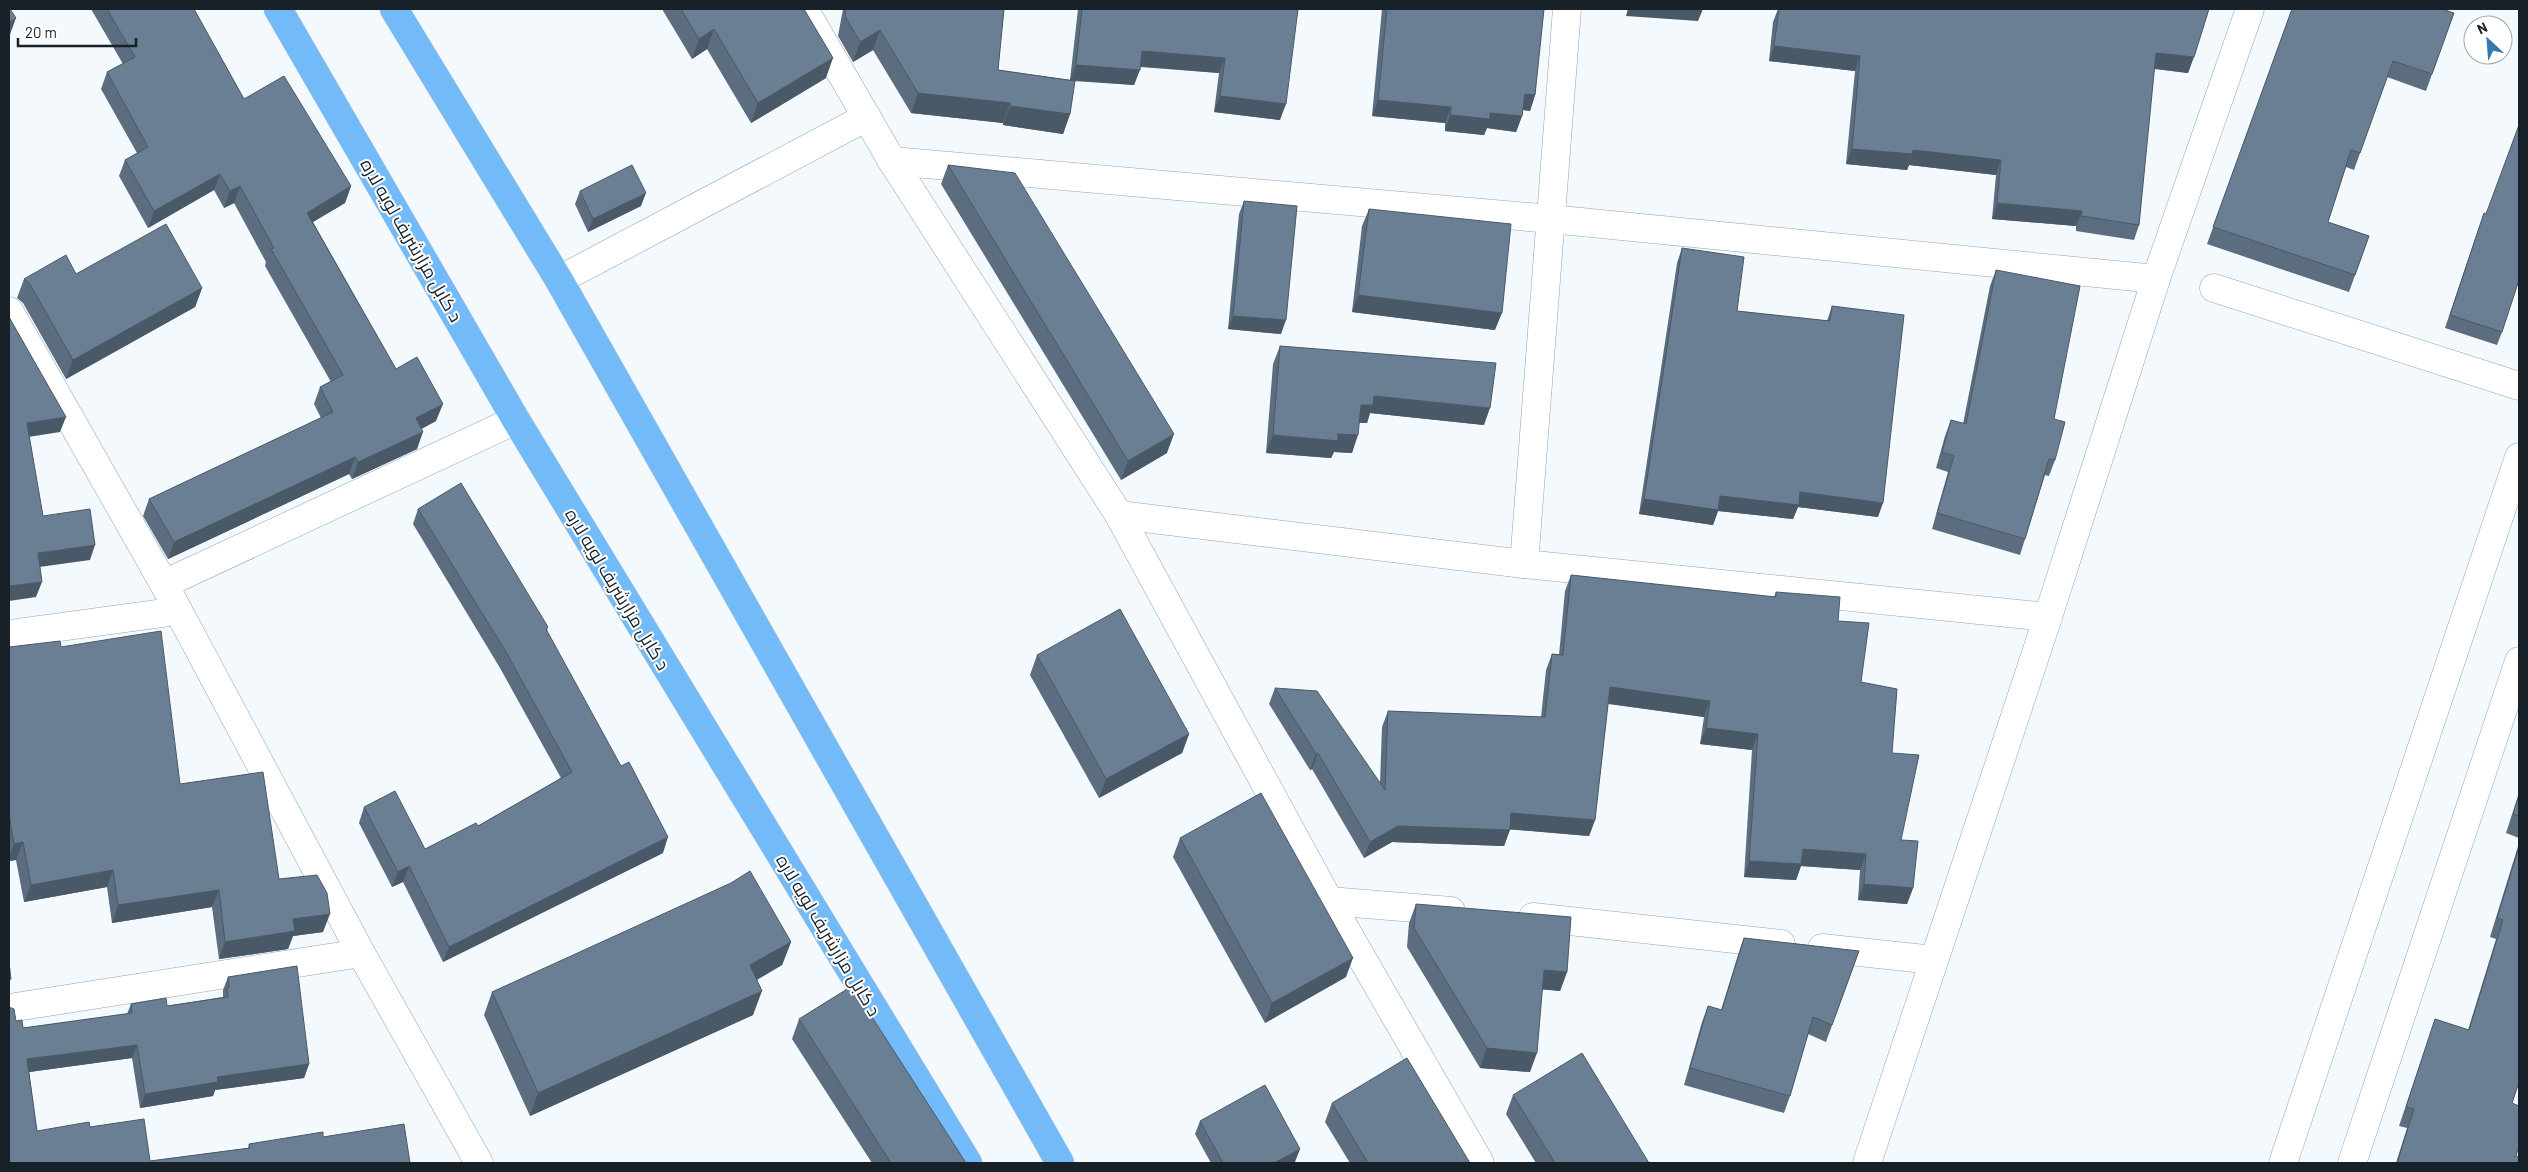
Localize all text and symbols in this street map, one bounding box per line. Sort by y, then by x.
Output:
scale bar [18,15,135,47]
north arrow [2463,15,2513,65]
text: N [2474,18,2490,38]
text: 20 m [25,23,57,41]
street label: د کابل مزارشریف لویه لاره [355,154,468,326]
street label: د کابل مزارشریف لویه لاره [560,504,675,674]
street label: د کابل مزارشریف لویه لاره [771,850,886,1020]

